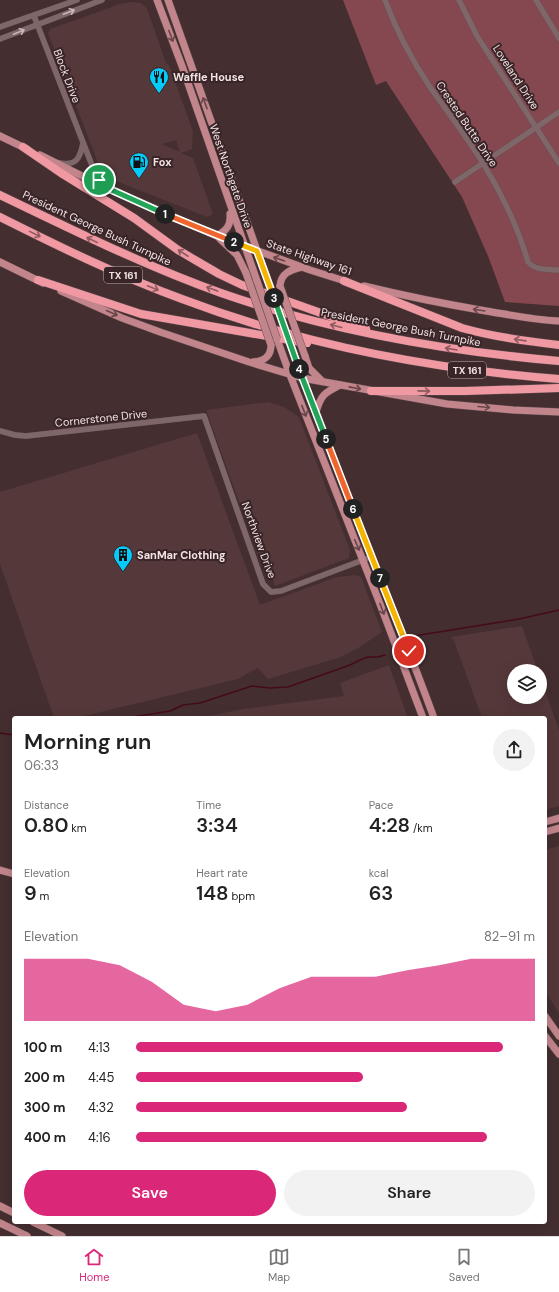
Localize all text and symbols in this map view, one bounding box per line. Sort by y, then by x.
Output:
one-way arrow [63,8,75,16]
one-way arrow [12,28,24,35]
one-way arrow [167,30,175,42]
street label: Loveland Drive [490,42,542,112]
street label: Block Drive [50,47,84,105]
restaurant icon: Waffle House [148,66,170,94]
place label: Waffle House [173,70,244,84]
street label: Crested Butte Drive [433,79,501,169]
one-way arrow [200,98,208,110]
street label: West Northgate Drive [207,122,255,230]
fuel station icon: Fox [128,151,150,179]
place label: Fox [153,155,172,169]
pin [82,163,116,197]
icon: arrive [88,169,110,191]
street label: President George Bush Turnpike [20,187,174,269]
pin: 1 [155,204,175,224]
text: 1 [163,207,167,221]
one-way arrow [29,231,41,238]
pin: 2 [224,232,244,252]
text: 2 [231,235,237,249]
one-way arrow [86,236,98,243]
street label: State Highway 161 [265,236,353,278]
one-way arrow [177,249,189,257]
one-way arrow [273,255,286,262]
road number: TX 161 [104,267,142,283]
one-way arrow [147,285,159,293]
one-way arrow [206,285,218,293]
pin: 3 [264,288,284,308]
text: 3 [271,291,277,305]
street label: President George Bush Turnpike [320,305,482,349]
one-way arrow [473,306,486,314]
one-way arrow [105,310,117,318]
one-way arrow [330,322,343,330]
one-way arrow [514,336,527,344]
one-way arrow [445,345,458,353]
pin: 4 [289,359,309,379]
text: 4 [295,362,303,376]
road number: TX 161 [448,362,486,378]
one-way arrow [348,384,361,392]
one-way arrow [417,387,430,395]
one-way arrow [301,404,308,416]
one-way arrow [477,404,490,411]
street label: Cornerstone Drive [54,406,148,430]
pin: 5 [316,429,336,449]
text: 5 [323,432,329,446]
pin: 6 [343,499,363,519]
street label: Northview Drive [239,500,279,580]
text: 6 [350,502,356,516]
one-way arrow [354,539,361,551]
building icon: SanMar Clothing [112,544,134,572]
place label: SanMar Clothing [137,548,226,562]
pin: 7 [370,568,390,588]
text: 7 [377,571,383,585]
one-way arrow [379,602,387,614]
pin [392,634,426,668]
icon: check [398,640,420,662]
map controls [507,664,547,704]
button: layers [507,664,547,704]
text: Morning run [24,727,151,756]
button: share [493,729,535,771]
text: 06:33 [24,757,59,774]
text: Distance [24,798,69,812]
text: Time [196,798,221,812]
text: Pace [369,798,393,812]
text: 0.80 [24,812,68,838]
text: 3:34 [196,812,238,838]
text: 4:28 [369,812,410,838]
text: km [68,821,87,835]
text: /km [410,821,433,835]
text: Elevation [24,866,70,880]
text: Heart rate [196,866,248,880]
text: kcal [369,866,389,880]
text: 9 [24,880,37,906]
text: 148 [196,880,229,906]
text: 63 [369,880,393,906]
text: m [37,889,49,903]
text: bpm [229,889,255,903]
text: Elevation [24,928,78,945]
text: 82–91 m [484,928,535,945]
text: 100 m [24,1039,62,1056]
text: 4:13 [88,1039,110,1056]
text: 200 m [24,1069,65,1086]
text: 4:45 [88,1069,114,1086]
text: 300 m [24,1099,65,1116]
text: 4:32 [88,1099,114,1116]
text: 400 m [24,1129,66,1146]
text: 4:16 [88,1129,111,1146]
button: Save [24,1170,276,1216]
button: Share [284,1170,535,1216]
tab: Home [79,1246,109,1284]
tab: Map [268,1246,290,1284]
tab: Saved [449,1246,480,1284]

